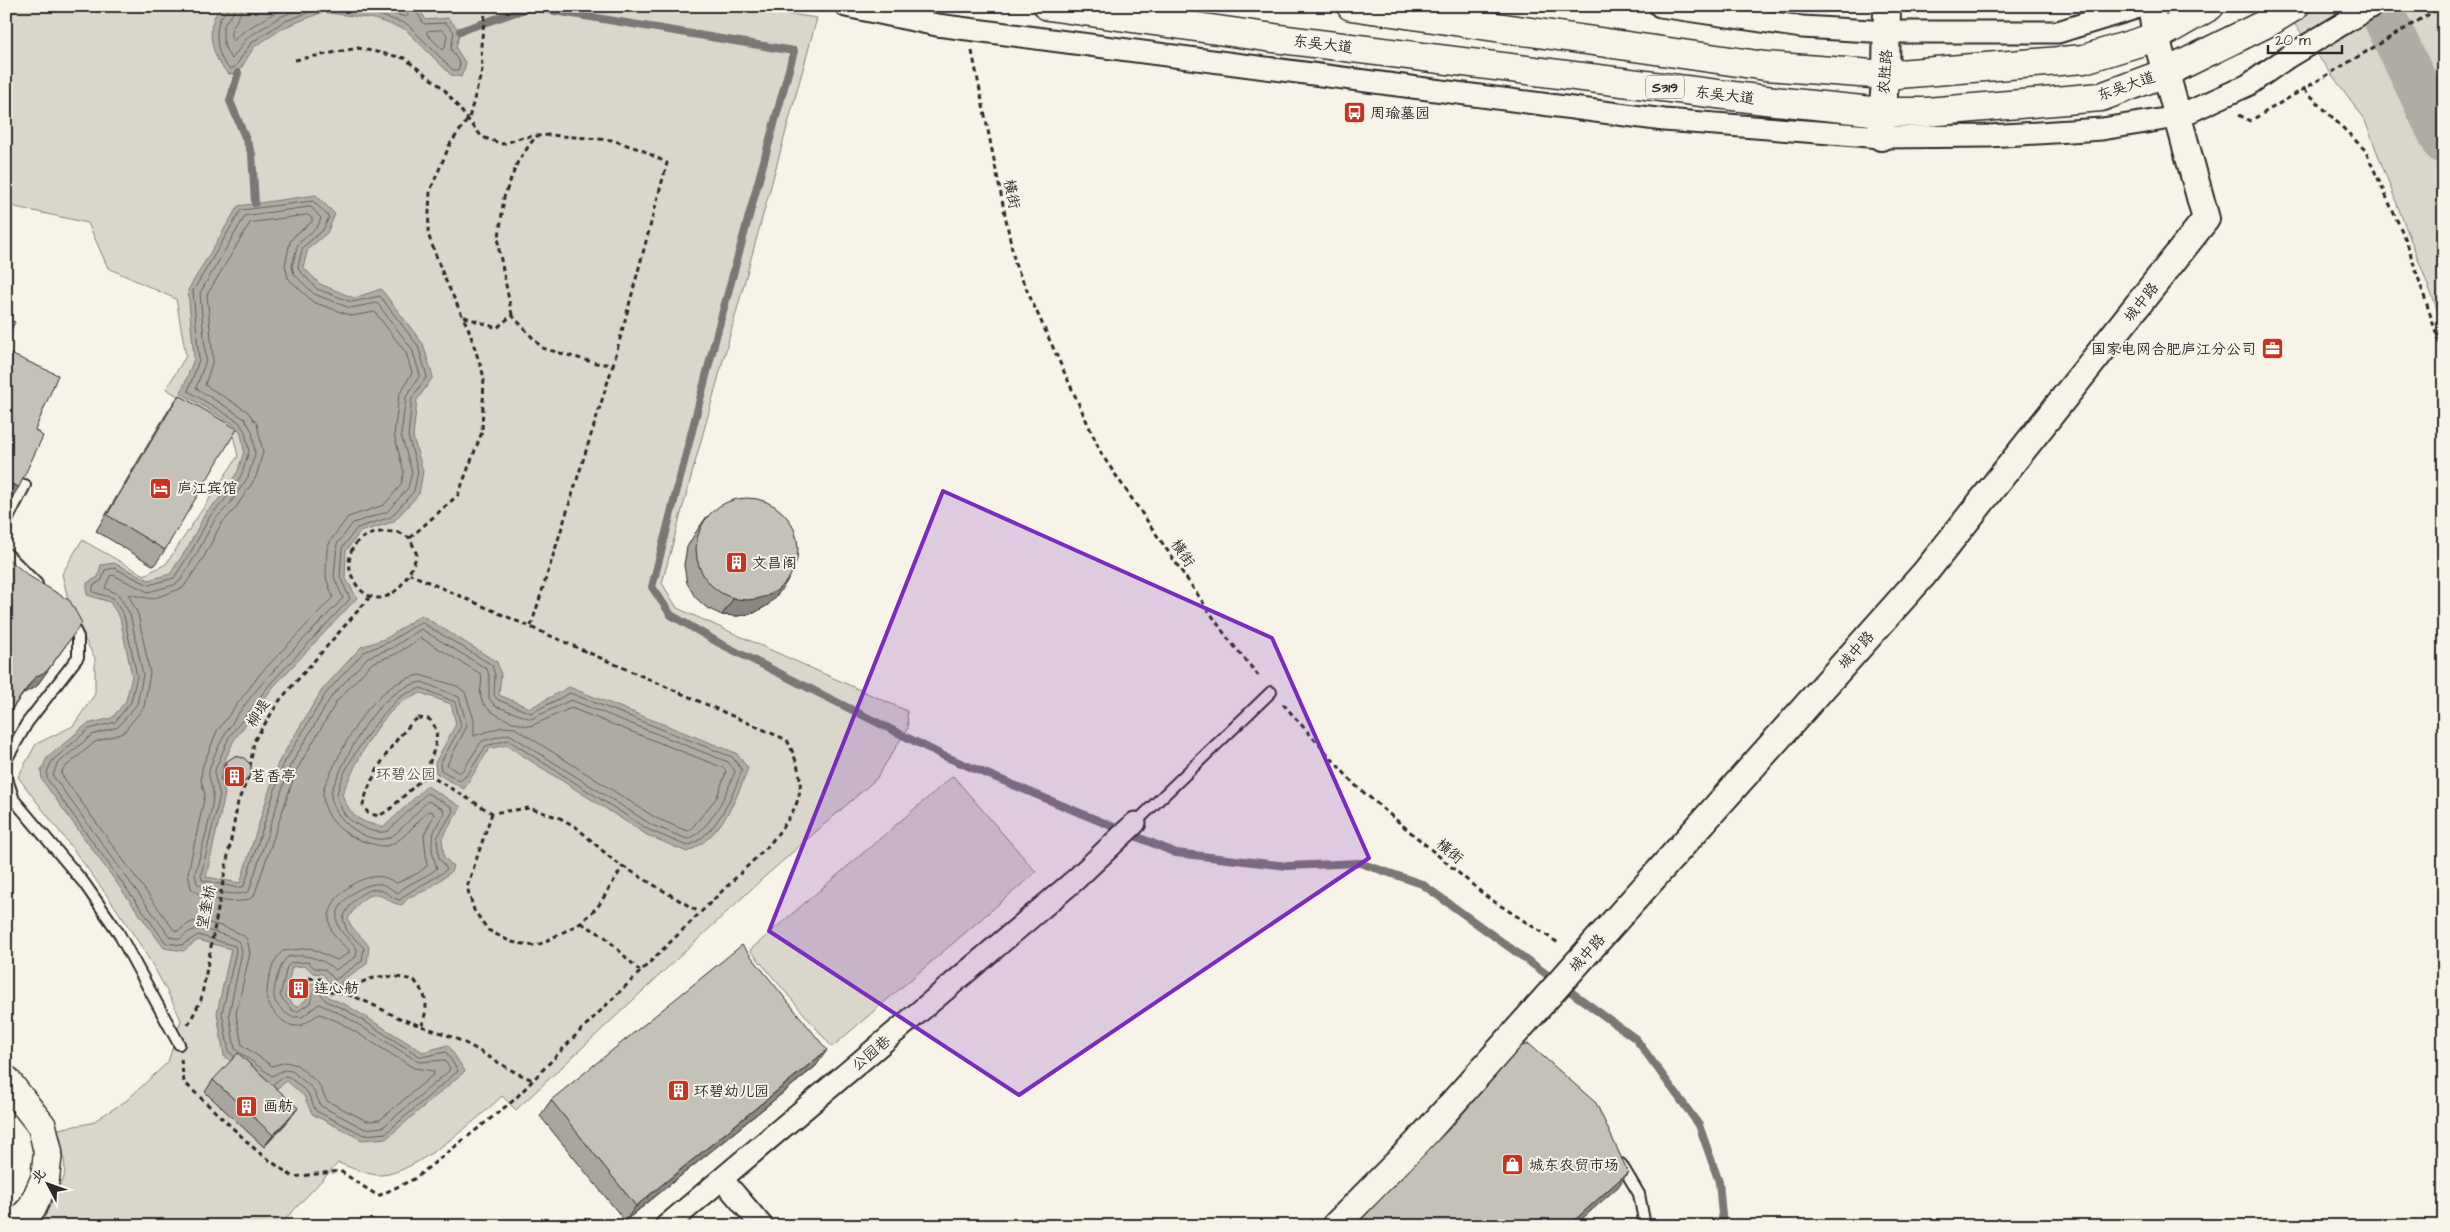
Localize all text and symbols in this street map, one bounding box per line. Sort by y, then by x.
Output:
scale bar [2268,22,2341,54]
street label: 东吴大道 [1292,30,1354,59]
text: 20 m [2275,30,2311,51]
street label: 农胜路 [1873,49,1898,95]
street label: 东吴大道 [2094,67,2158,106]
road number: S319 [1646,75,1684,98]
street label: 东吴大道 [1694,81,1756,110]
bus stop icon: 周瑜墓园 [1342,101,1366,125]
place label: 周瑜墓园 [1370,103,1430,124]
street label: 横街 [998,177,1025,211]
street label: 城中路 [2119,278,2164,326]
office icon: 国家电网合肥庐江分公司 [2260,337,2284,361]
place label: 国家电网合肥庐江分公司 [2091,339,2256,360]
hotel icon: 庐江宾馆 [149,476,173,500]
place label: 庐江宾馆 [177,478,237,499]
street label: 横街 [1165,535,1200,572]
building icon: 文昌阁 [724,551,748,575]
place label: 文昌阁 [752,553,797,574]
street label: 城中路 [1834,627,1879,674]
street label: 柳堤 [242,695,275,732]
building icon: 茗香亭 [223,764,247,788]
park label: 环碧公园 [376,764,436,785]
place label: 茗香亭 [251,766,296,787]
street label: 横街 [1431,834,1468,869]
street label: 望奎桥 [192,883,221,931]
street label: 城中路 [1565,930,1610,977]
building icon: 连心舫 [286,976,310,1000]
place label: 连心舫 [314,978,359,999]
street label: 公园巷 [847,1031,895,1076]
building icon: 环碧幼儿园 [666,1079,690,1103]
place label: 环碧幼儿园 [694,1081,769,1102]
building icon: 画舫 [235,1094,259,1118]
place label: 画舫 [263,1096,293,1117]
shop icon: 城东农贸市场 [1501,1153,1525,1177]
place label: 城东农贸市场 [1529,1155,1619,1176]
north arrow [22,1160,72,1210]
text: 北 [27,1164,51,1188]

